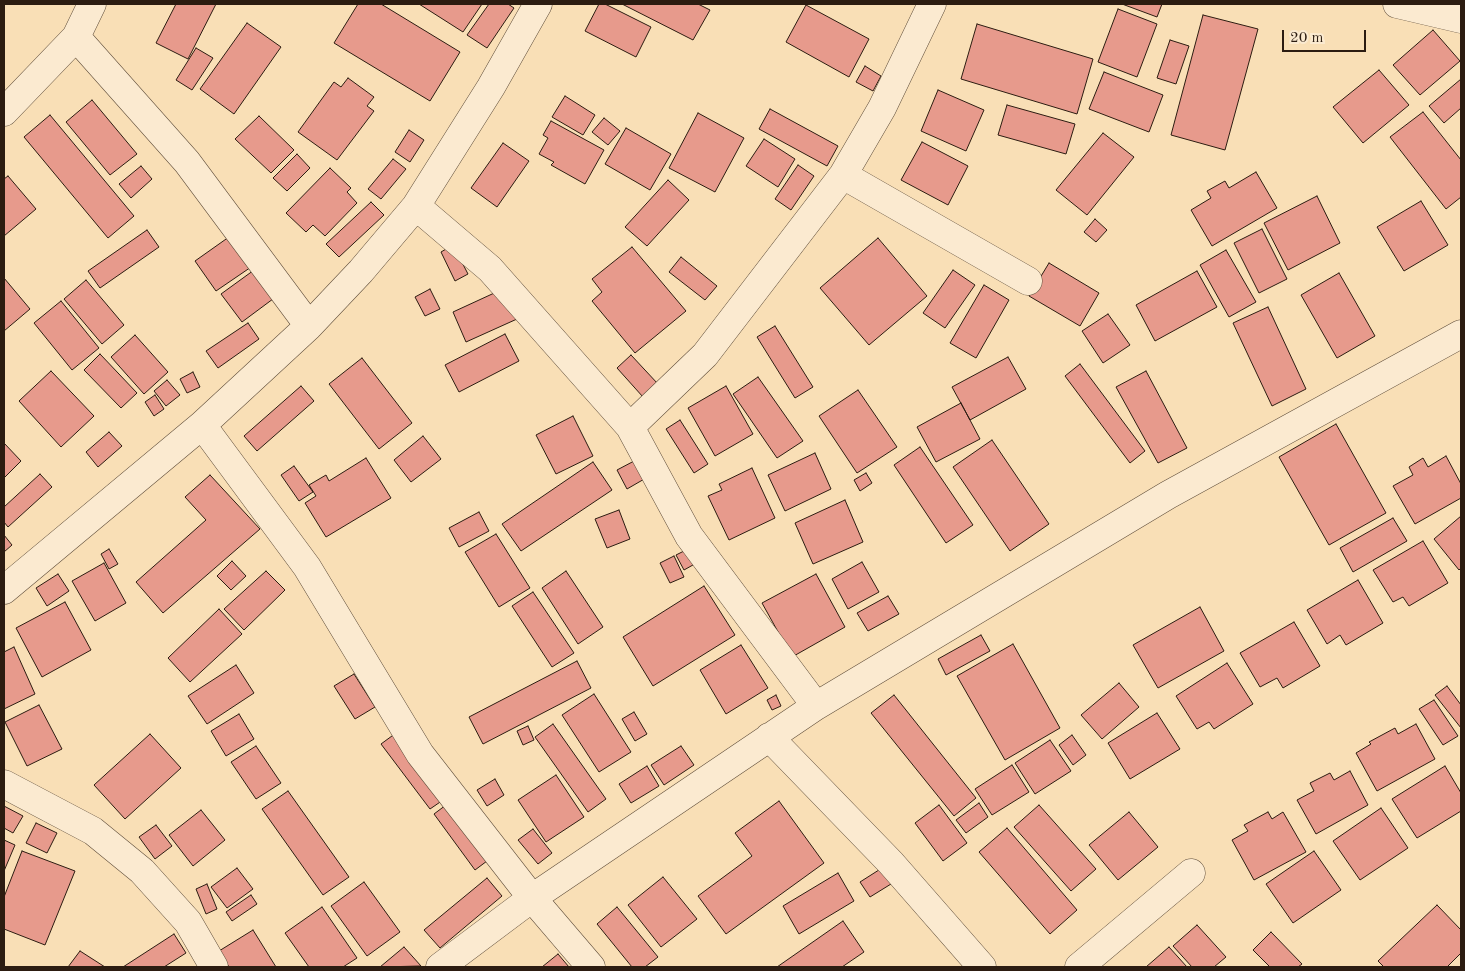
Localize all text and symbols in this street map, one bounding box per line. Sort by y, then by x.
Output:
scale bar [1285,20,1369,52]
text: 20 m [1290,31,1324,46]

